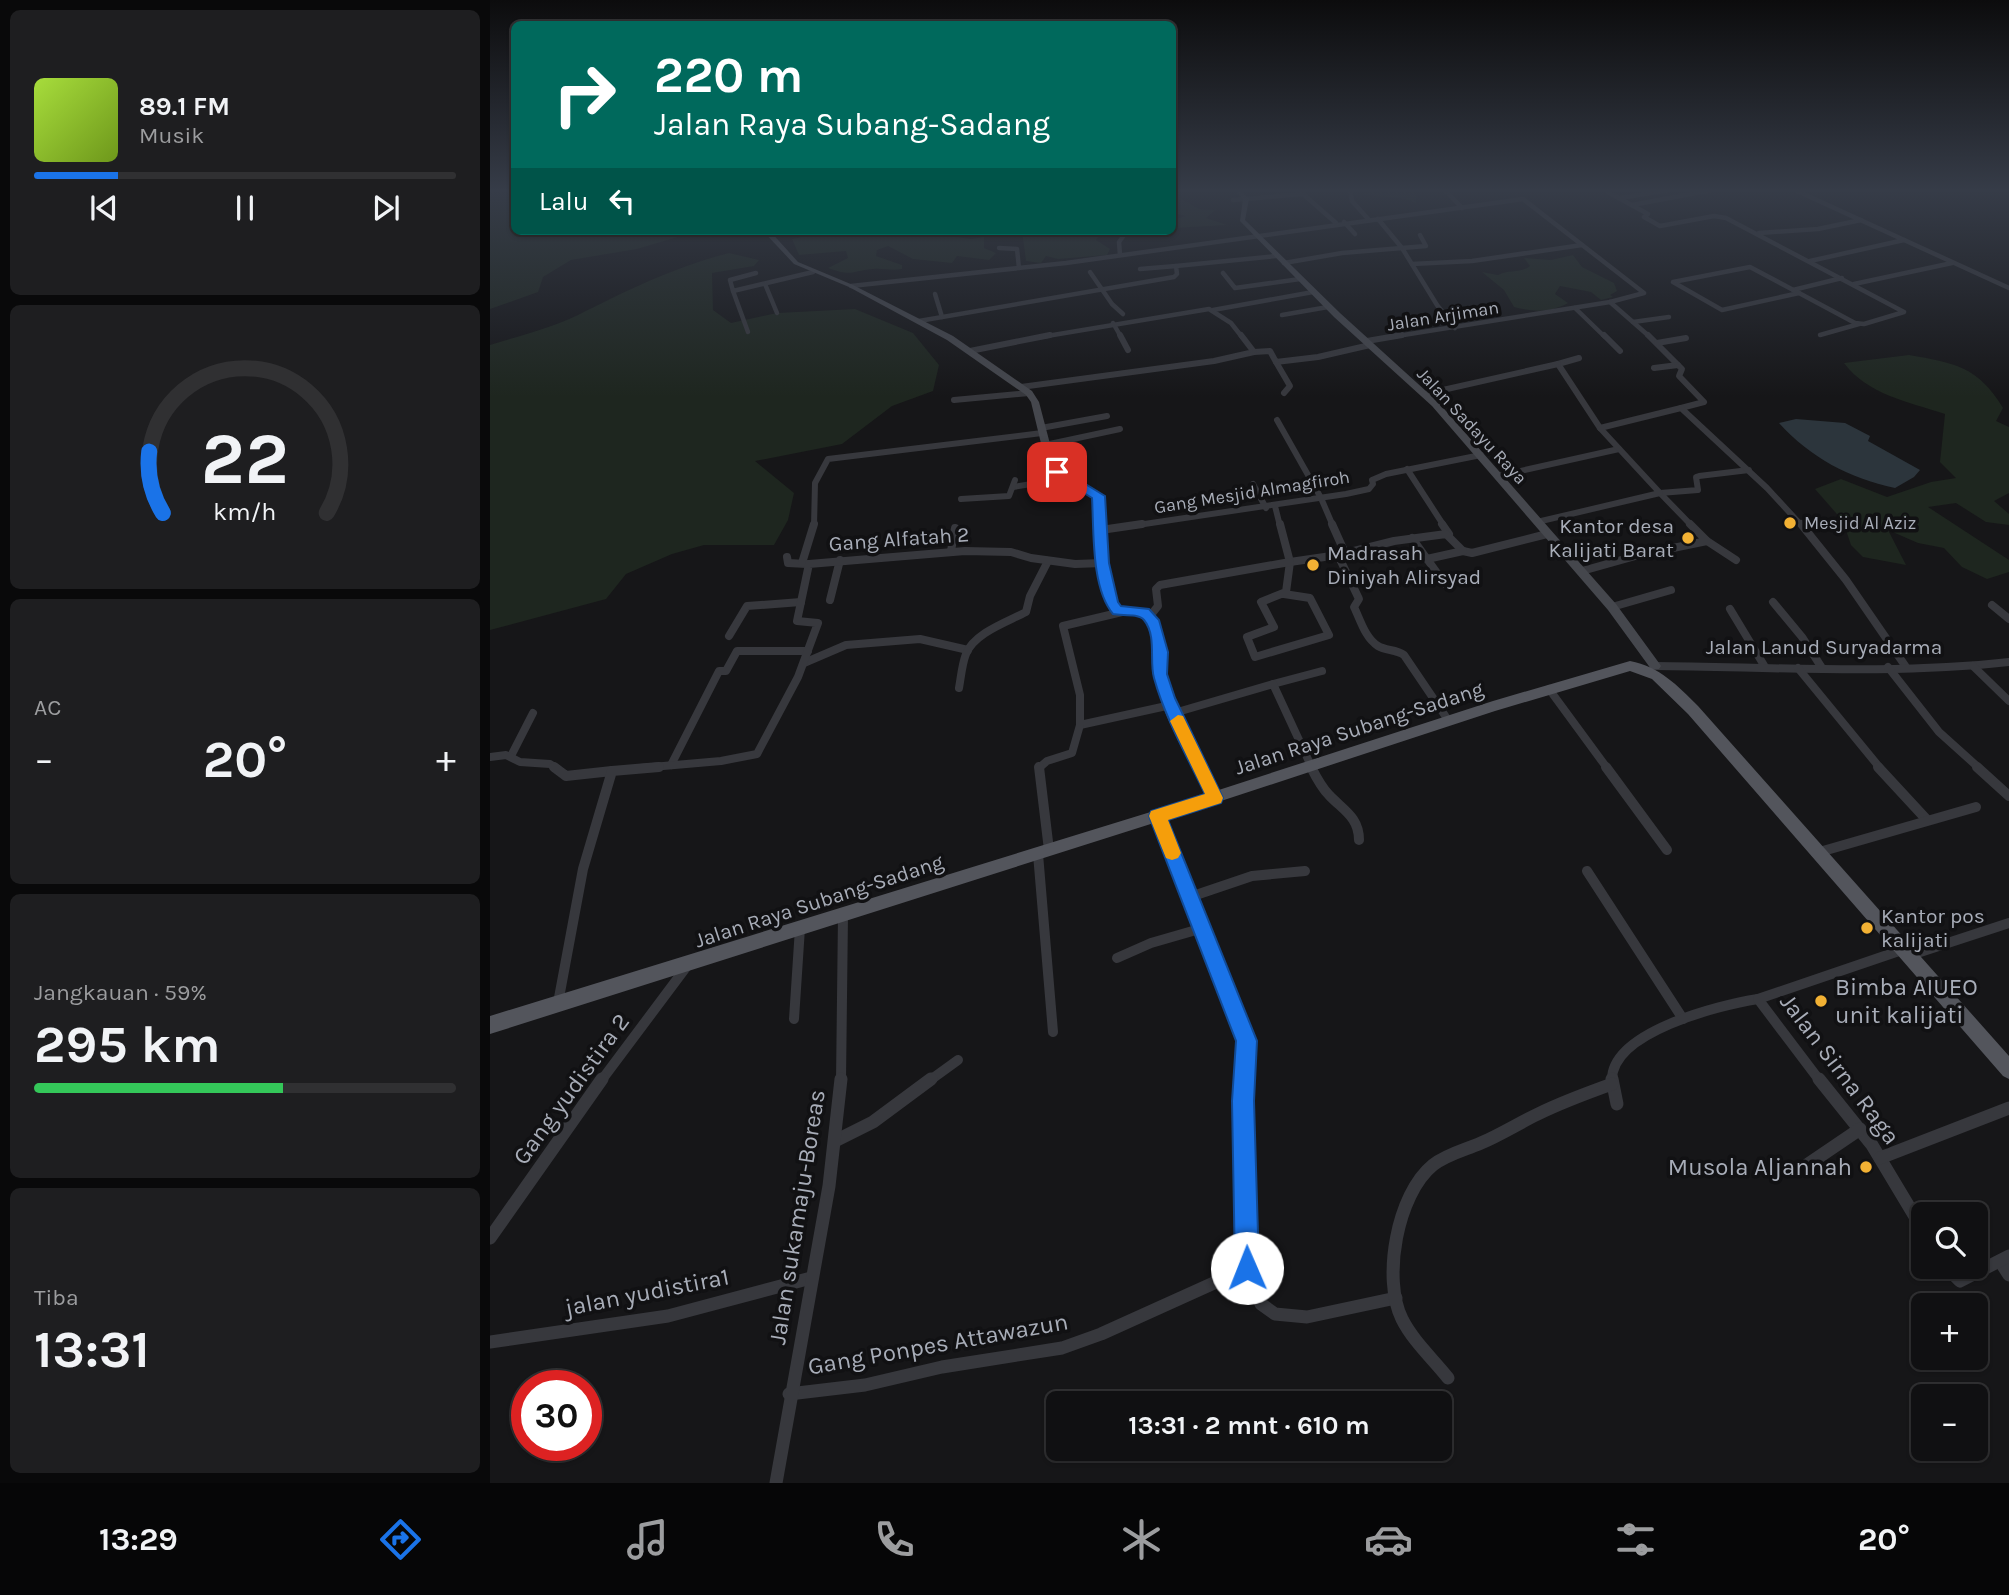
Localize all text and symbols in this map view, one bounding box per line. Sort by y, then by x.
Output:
text: 220 m [654,47,803,104]
icon: right [539,49,630,140]
text: 89.1 FM [139,91,230,122]
text: Jalan Raya Subang-Sadang [654,106,1050,143]
text: Musik [139,122,204,149]
icon: left [603,182,641,220]
text: Lalu [539,186,589,217]
icon: previous [85,189,123,227]
icon: pause [226,189,264,227]
icon: next [367,189,405,227]
street label: Jalan Arjiman [1386,296,1500,336]
street label: Jalan Sadayu Raya [1412,363,1532,489]
text: 22 [201,416,289,501]
pin [1027,442,1087,502]
icon: arrive [1038,453,1076,491]
street label: Gang Mesjid Almagfiroh [1153,466,1351,518]
text: km/h [213,497,277,526]
place label: Mesjid Al Aziz [1804,512,1916,534]
place label: Kantor desa Kalijati Barat [1549,514,1674,562]
marker: Mesjid Al Aziz [1782,515,1798,531]
street label: Gang Alfatah 2 [828,522,970,556]
marker: Kantor desa Kalijati Barat [1680,530,1696,546]
place label: Madrasah Diniyah Alirsyad [1327,541,1481,589]
marker: Madrasah Diniyah Alirsyad [1305,557,1321,573]
street label: Jalan Lanud Suryadarma [1706,635,1942,659]
street label: Jalan Raya Subang-Sadang [1232,676,1486,780]
text: AC [34,694,61,721]
text: 20° [203,729,287,790]
text: − [34,737,54,782]
text: + [436,737,456,782]
street label: Jalan Raya Subang-Sadang [692,849,946,953]
place label: Kantor pos kalijati [1881,904,1985,952]
marker: Kantor pos kalijati [1859,920,1875,936]
place label: Bimba AIUEO unit kalijati [1835,973,1978,1029]
text: Jangkauan · 59% [34,979,207,1006]
street label: Jalan Sirna Raga [1774,988,1906,1150]
marker: Bimba AIUEO unit kalijati [1813,993,1829,1009]
street label: Gang yudistira 2 [507,1008,635,1170]
text: 295 km [34,1014,221,1075]
street label: Jalan sukamaju-Boreas [763,1087,831,1347]
place label: Musola Aljannah [1668,1153,1852,1181]
marker: Musola Aljannah [1858,1159,1874,1175]
map controls [1911,1202,1988,1461]
button: search [1911,1202,1988,1279]
position arrow [1210,1231,1284,1305]
street label: jalan yudistira1 [560,1262,731,1322]
text: Tiba [34,1284,79,1311]
button: + [1911,1293,1988,1370]
street label: Gang Ponpes Attawazun [806,1307,1070,1381]
text: 13:31 [34,1319,150,1380]
speed limit sign: 30 [511,1370,602,1461]
button: − [1911,1384,1988,1461]
text: 13:31 · 2 mnt · 610 m [1128,1410,1370,1441]
icon: directions [376,1515,425,1564]
icon: music [623,1515,672,1564]
icon: phone [870,1515,919,1564]
icon: climate [1117,1515,1166,1564]
icon: car [1364,1515,1413,1564]
icon: filters [1611,1515,1660,1564]
text: 13:29 [99,1521,178,1558]
text: 20° [1858,1521,1910,1558]

